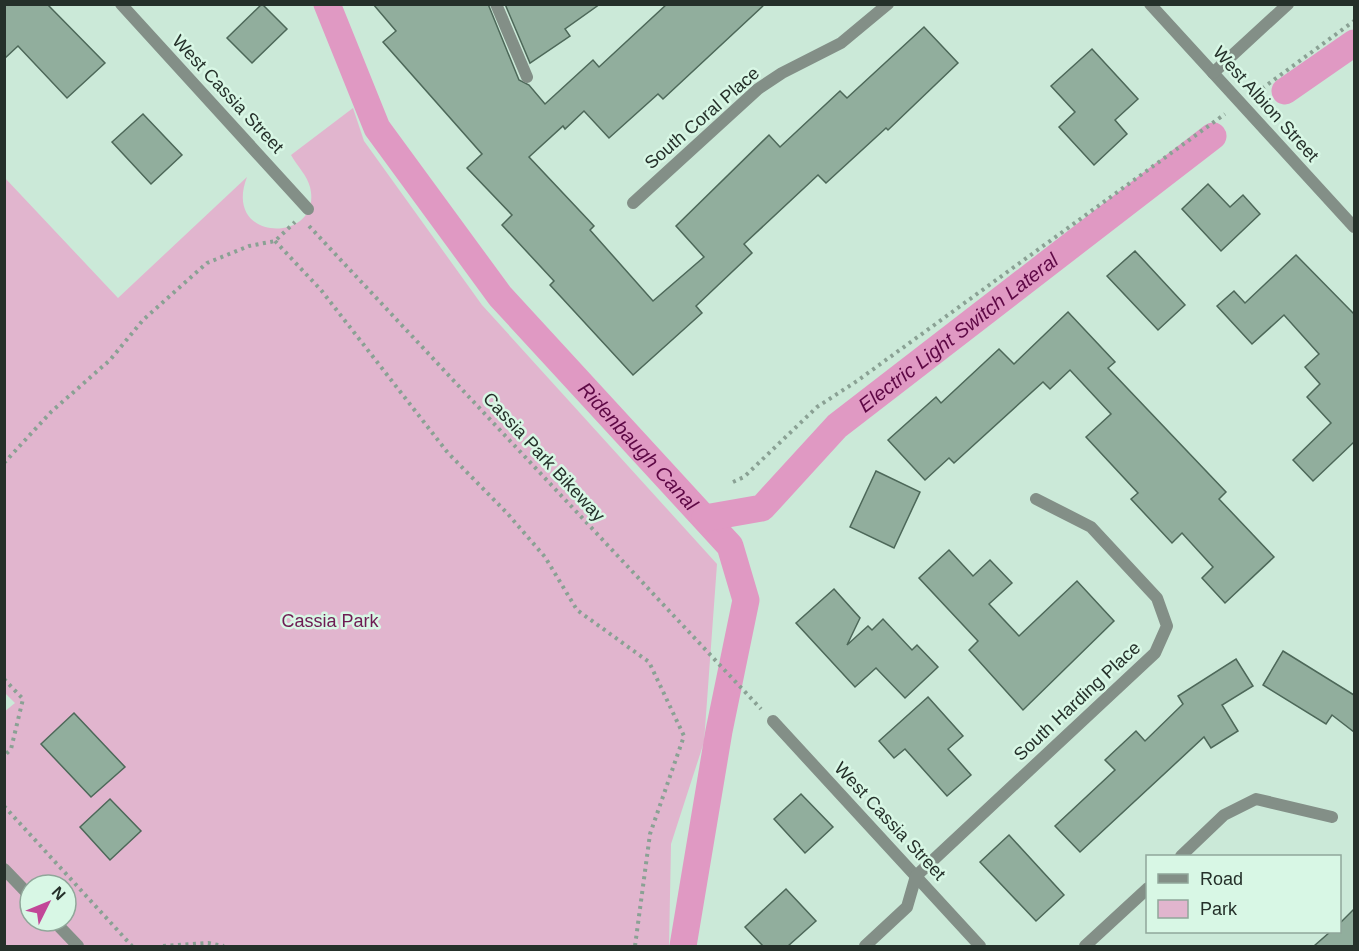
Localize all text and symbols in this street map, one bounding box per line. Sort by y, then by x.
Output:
street label: West Cassia Street [168,31,288,157]
street label: West Albion Street [1209,42,1323,166]
street label: South Coral Place [641,63,763,173]
water label: Electric Light Switch Lateral [854,248,1063,416]
water label: Ridenbaugh Canal [574,378,703,515]
street label: Cassia Park Bikeway [479,388,609,526]
park label: Cassia Park [281,611,380,631]
street label: South Harding Place [1010,637,1144,765]
street label: West Cassia Street [830,758,950,884]
legend [1146,855,1341,933]
text: Road [1200,869,1243,889]
north arrow [18,873,78,933]
text: N [48,883,69,903]
text: Park [1200,899,1238,919]

